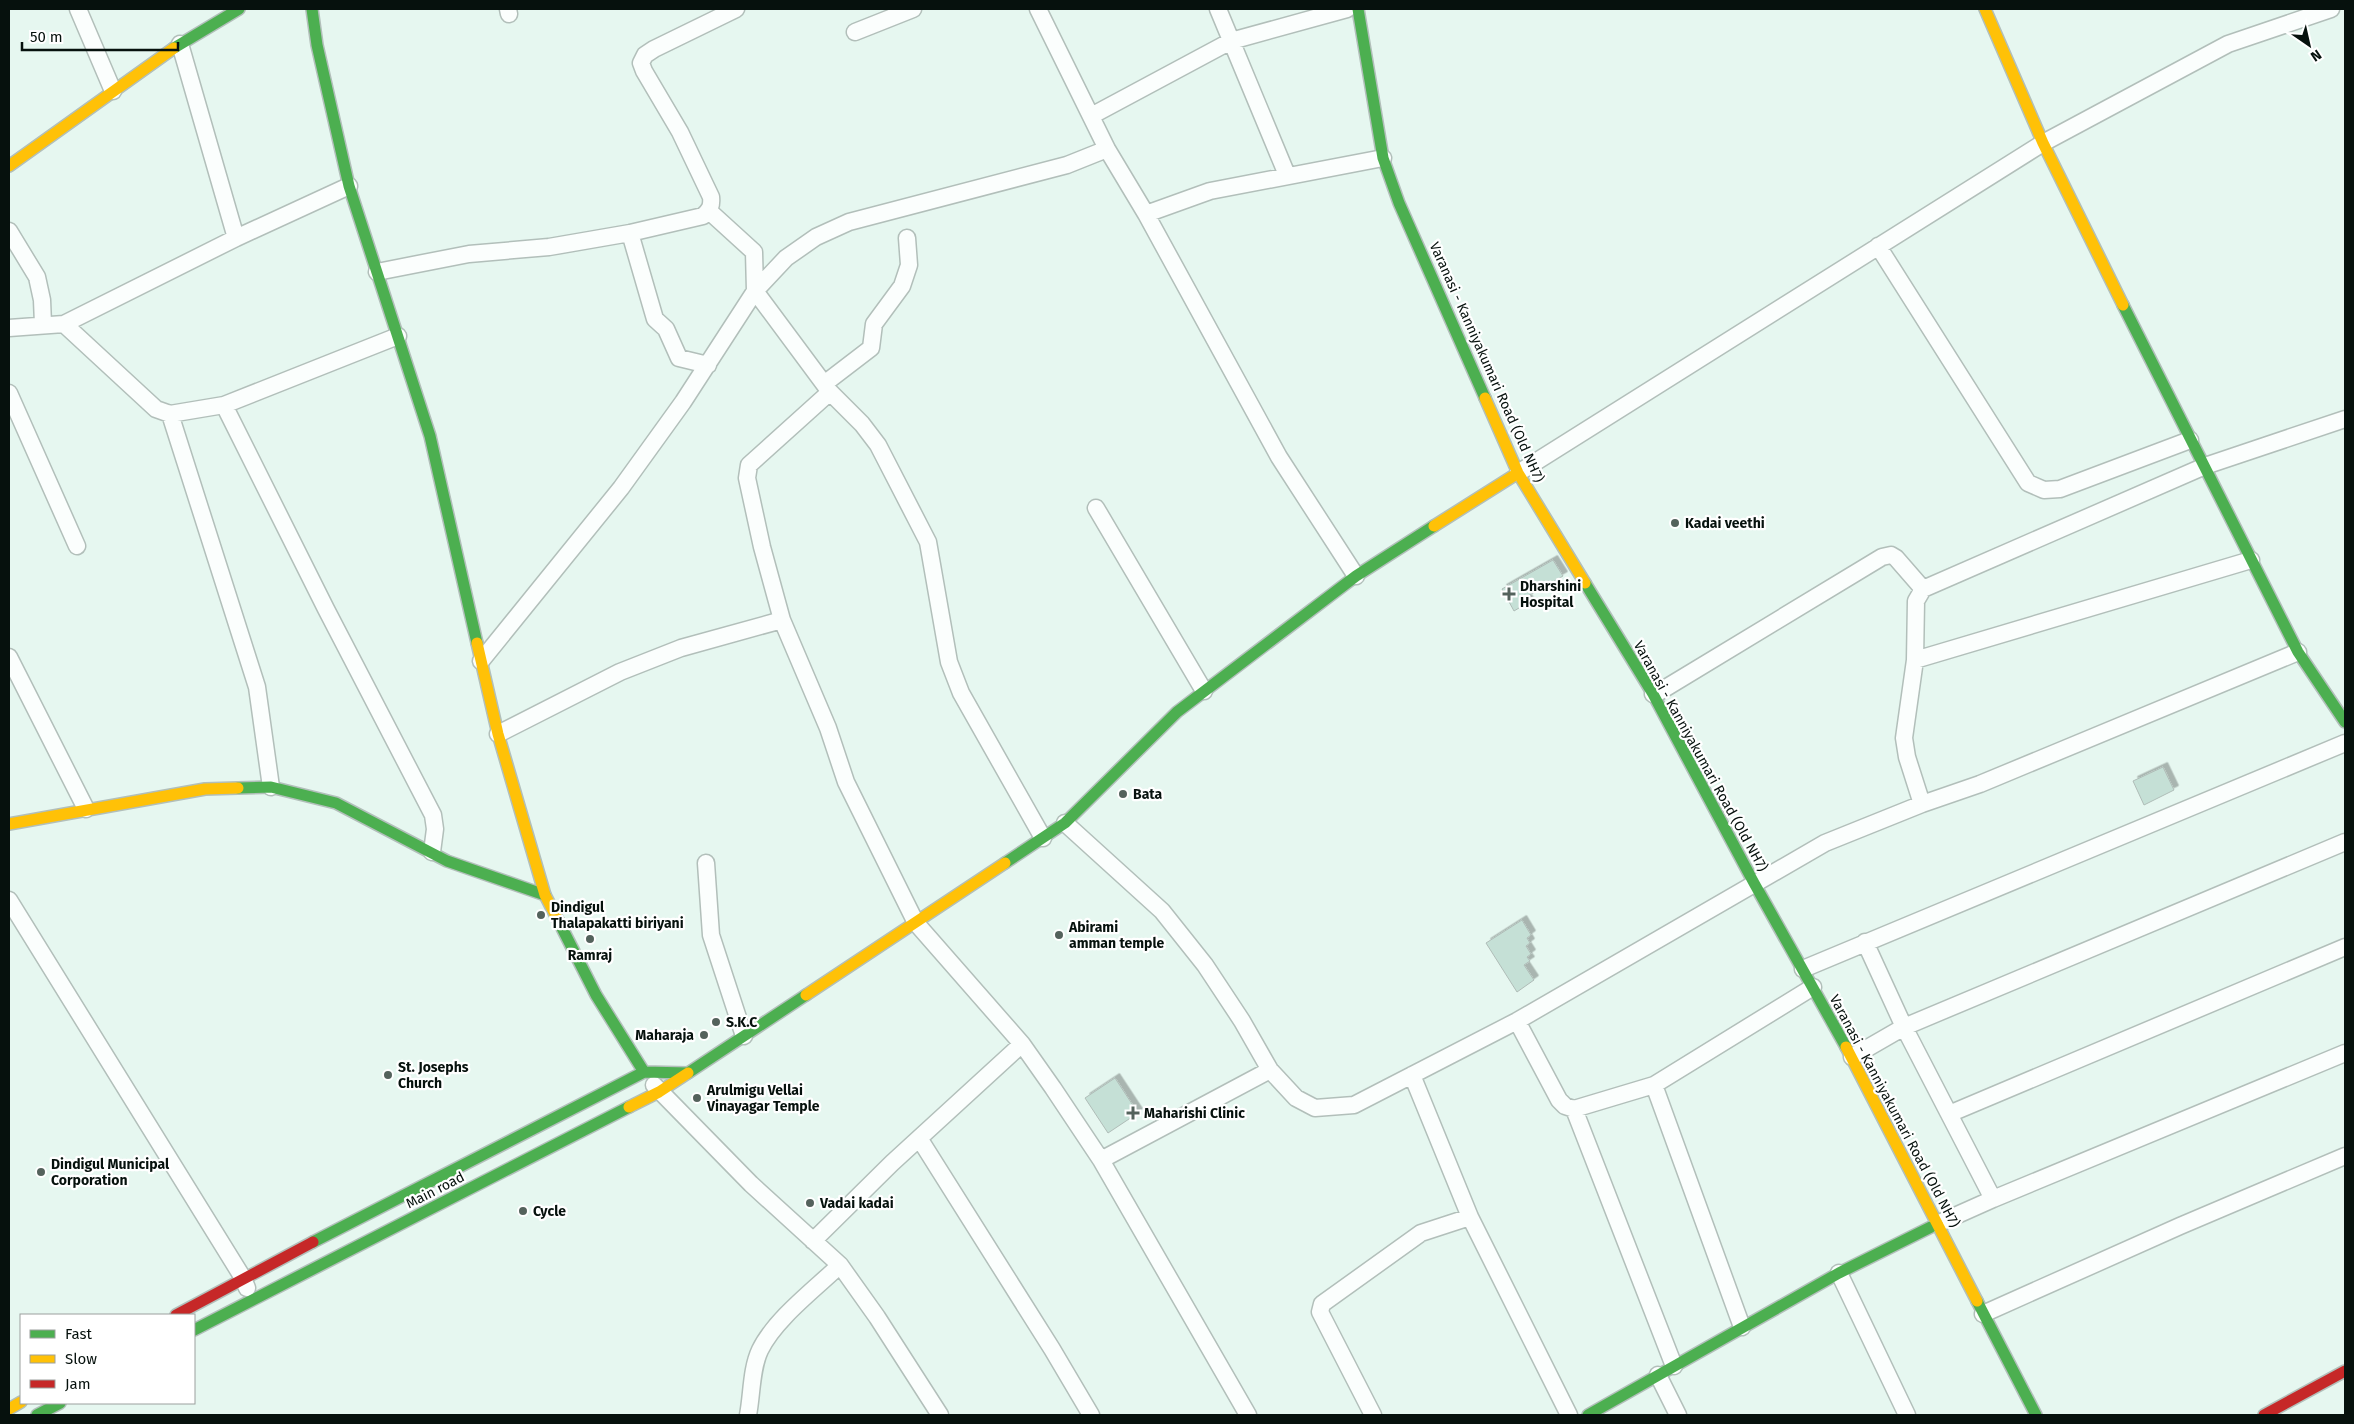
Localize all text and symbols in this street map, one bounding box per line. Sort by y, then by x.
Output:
scale bar [22,20,179,52]
north arrow [2284,20,2334,70]
text: 50 m [30,28,63,46]
text: N [2307,46,2325,65]
street label: Varanasi - Kanniyakumari Road (Old NH7) [1426,239,1547,485]
place label: Kadai veethi [1685,515,1765,532]
marker: Kadai veethi [1669,517,1681,529]
place label: Dharshini Hospital [1520,578,1581,611]
marker: Dharshini Hospital [1502,587,1516,601]
street label: Varanasi - Kanniyakumari Road (Old NH7) [1630,638,1771,875]
place label: Bata [1133,786,1163,803]
marker: Bata [1117,788,1129,800]
place label: Dindigul Thalapakatti biriyani [551,899,684,932]
marker: Dindigul Thalapakatti biriyani [535,909,547,921]
place label: Abirami amman temple [1068,919,1165,952]
marker: Abirami amman temple [1053,929,1065,941]
marker: Ramraj [584,933,596,945]
place label: Ramraj [568,947,612,964]
street label: Varanasi - Kanniyakumari Road (Old NH7) [1826,992,1963,1230]
place label: S.K.C [726,1014,757,1031]
marker: S.K.C [710,1016,722,1028]
place label: Maharaja [635,1027,694,1044]
marker: Maharaja [698,1029,710,1041]
place label: St. Josephs Church [398,1059,469,1092]
marker: St. Josephs Church [382,1069,394,1081]
place label: Arulmigu Vellai Vinayagar Temple [706,1082,820,1115]
marker: Arulmigu Vellai Vinayagar Temple [691,1092,703,1104]
place label: Maharishi Clinic [1144,1105,1245,1122]
marker: Maharishi Clinic [1126,1106,1140,1120]
place label: Dindigul Municipal Corporation [51,1156,170,1189]
marker: Dindigul Municipal Corporation [35,1166,47,1178]
street label: Main road [403,1168,467,1212]
place label: Vadai kadai [819,1195,894,1212]
marker: Vadai kadai [804,1197,816,1209]
place label: Cycle [533,1203,566,1220]
marker: Cycle [517,1205,529,1217]
legend [20,1314,195,1404]
text: Fast [65,1325,92,1343]
text: Slow [65,1350,97,1368]
text: Jam [65,1375,91,1393]

